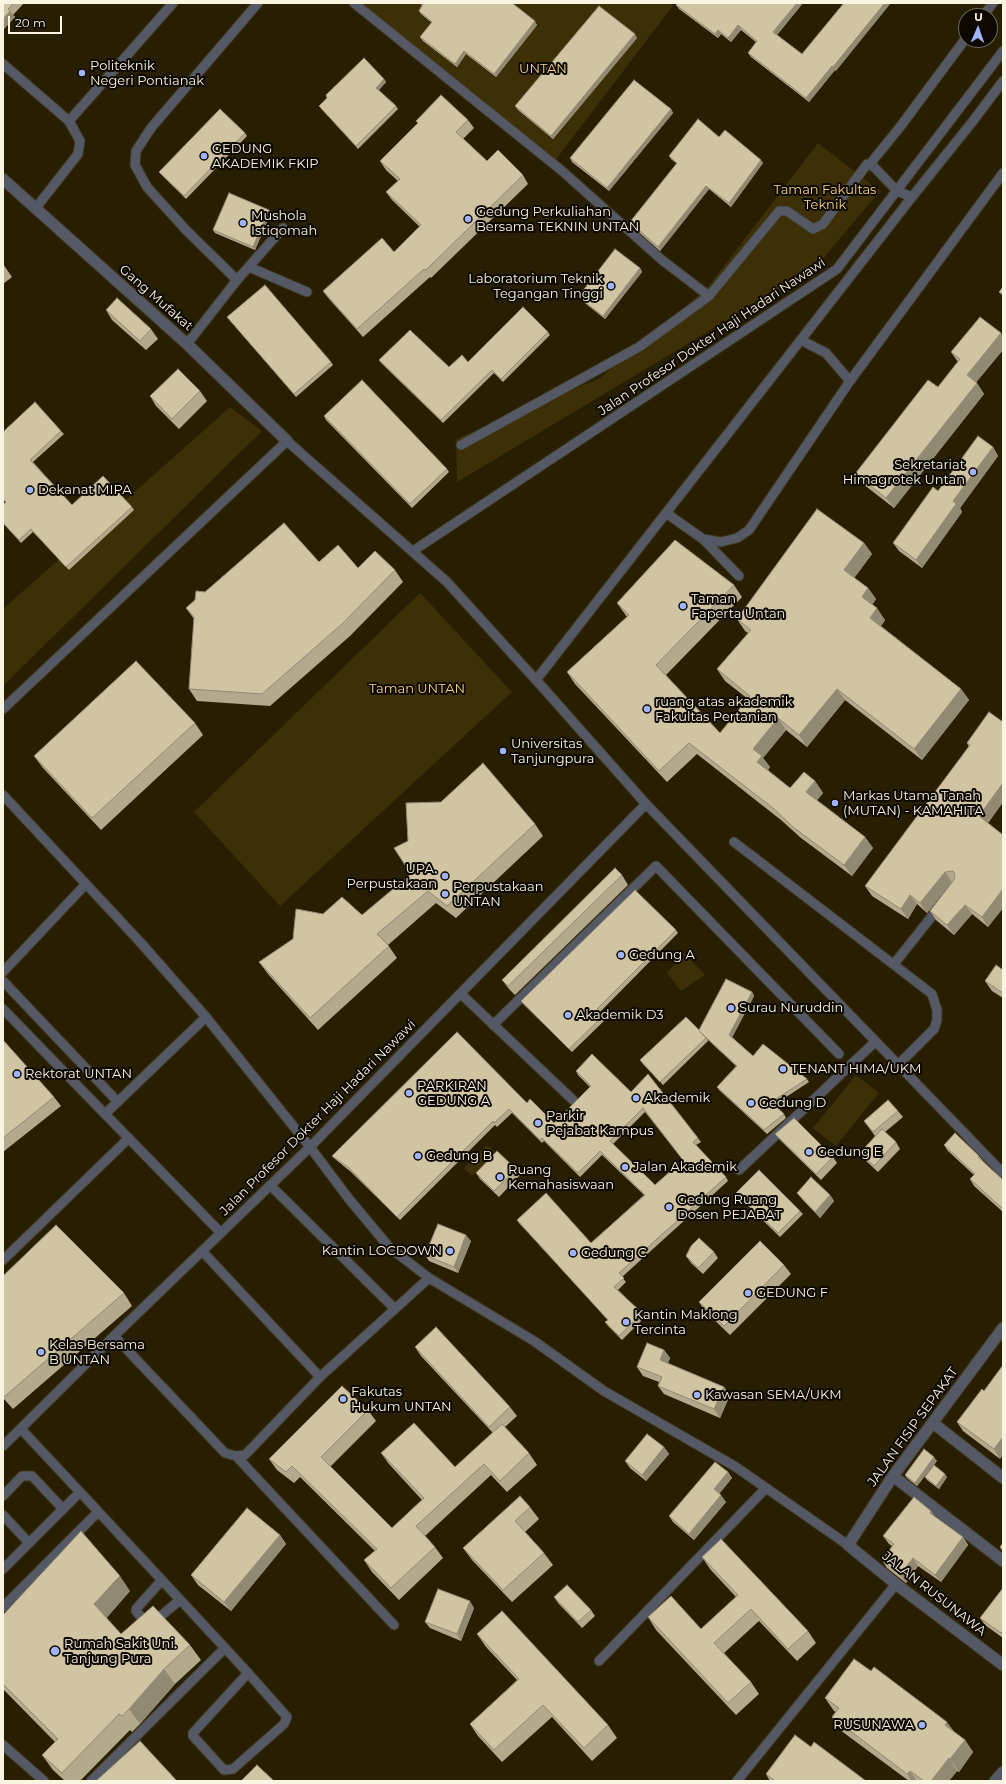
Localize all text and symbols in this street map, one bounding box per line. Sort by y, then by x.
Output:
scale bar [10,8,64,34]
north arrow [958,8,998,48]
text: U [974,10,983,24]
text: 20 m [15,15,46,30]
place label: Politeknik Negeri Pontianak [90,58,204,89]
park label: UNTAN [519,61,567,77]
marker: Politeknik Negeri Pontianak [77,68,87,78]
place label: GEDUNG AKADEMIK FKIP [212,141,319,172]
marker: GEDUNG AKADEMIK FKIP [199,151,209,161]
park label: Taman Fakultas Teknik [774,182,876,213]
place label: Gedung Perkuliahan Bersama TEKNIN UNTAN [476,204,639,235]
place label: Mushola Istiqomah [251,208,317,239]
marker: Gedung Perkuliahan Bersama TEKNIN UNTAN [463,214,473,224]
marker: Mushola Istiqomah [238,218,248,228]
street label: Jalan Profesor Dokter Haji Hadari Nawawi [596,255,828,419]
street label: Gang Mufakat [116,262,196,334]
place label: Laboratorium Teknik Tegangan Tinggi [468,271,603,302]
marker: Laboratorium Teknik Tegangan Tinggi [606,281,616,291]
place label: Sekretariat Himagrotek Untan [843,457,965,488]
marker: Sekretariat Himagrotek Untan [968,467,978,477]
place label: Dekanat MIPA [38,482,131,498]
marker: Dekanat MIPA [25,485,35,495]
place label: Taman Faperta Untan [691,591,785,622]
marker: Taman Faperta Untan [678,601,688,611]
park label: Taman UNTAN [369,681,465,697]
place label: ruang atas akademik Fakultas Pertanian [655,694,793,725]
marker: ruang atas akademik Fakultas Pertanian [642,704,652,714]
place label: Universitas Tanjungpura [511,736,594,767]
marker: Universitas Tanjungpura [498,746,508,756]
place label: Markas Utama Tanah (MUTAN) - KAMAHITA [843,788,984,819]
marker: Markas Utama Tanah (MUTAN) - KAMAHITA [830,798,840,808]
place label: UPA. Perpustakaan [347,861,437,892]
marker: UPA. Perpustakaan [440,871,450,881]
place label: Perpustakaan UNTAN [453,879,543,910]
marker: Perpustakaan UNTAN [440,889,450,899]
place label: Gedung A [629,947,695,963]
marker: Gedung A [616,950,626,960]
place label: Surau Nuruddin [739,1000,843,1016]
marker: Surau Nuruddin [726,1003,736,1013]
place label: Akademik D3 [576,1007,664,1023]
marker: Akademik D3 [563,1010,573,1020]
street label: Jalan Profesor Dokter Haji Hadari Nawawi [217,1017,419,1219]
place label: TENANT HIMA/UKM [791,1061,921,1077]
marker: TENANT HIMA/UKM [778,1064,788,1074]
place label: Rektorat UNTAN [25,1066,132,1082]
marker: Rektorat UNTAN [12,1069,22,1079]
place label: PARKIRAN GEDUNG A [417,1078,490,1109]
marker: PARKIRAN GEDUNG A [404,1088,414,1098]
place label: Akademik [644,1090,710,1106]
marker: Akademik [631,1093,641,1103]
place label: Gedung D [759,1095,826,1111]
marker: Gedung D [746,1098,756,1108]
place label: Parkir Pejabat Kampus [546,1108,654,1139]
marker: Parkir Pejabat Kampus [533,1118,543,1128]
place label: Gedung E [817,1144,882,1160]
marker: Gedung E [804,1147,814,1157]
place label: Gedung B [426,1148,492,1164]
marker: Gedung B [413,1151,423,1161]
place label: Jalan Akademik [633,1159,737,1175]
place label: Ruang Kemahasiswaan [508,1162,614,1193]
marker: Jalan Akademik [620,1162,630,1172]
marker: Ruang Kemahasiswaan [495,1172,505,1182]
place label: Gedung Ruang Dosen PEJABAT [677,1192,782,1223]
marker: Gedung Ruang Dosen PEJABAT [664,1202,674,1212]
place label: Kantin LOCDOWN [322,1243,442,1259]
place label: Gedung C [581,1245,647,1261]
marker: Kantin LOCDOWN [445,1246,455,1256]
marker: Gedung C [568,1248,578,1258]
place label: GEDUNG F [756,1285,828,1301]
marker: GEDUNG F [743,1288,753,1298]
place label: Kantin Maklong Tercinta [634,1307,738,1338]
marker: Kantin Maklong Tercinta [621,1317,631,1327]
place label: Kelas Bersama B UNTAN [49,1337,145,1368]
marker: Kelas Bersama B UNTAN [36,1347,46,1357]
street label: JALAN FISIP SEPAKAT [865,1364,961,1490]
place label: Fakutas Hukum UNTAN [351,1384,452,1415]
place label: Kawasan SEMA/UKM [705,1387,842,1403]
marker: Kawasan SEMA/UKM [692,1390,702,1400]
marker: Fakutas Hukum UNTAN [338,1394,348,1404]
street label: JALAN RUSUNAWA [879,1549,989,1639]
place label: Rumah Sakit Uni. Tanjung Pura [64,1636,177,1667]
marker: Rumah Sakit Uni. Tanjung Pura [49,1645,61,1657]
place label: RUSUNAWA [833,1717,914,1733]
marker: RUSUNAWA [917,1720,927,1730]

